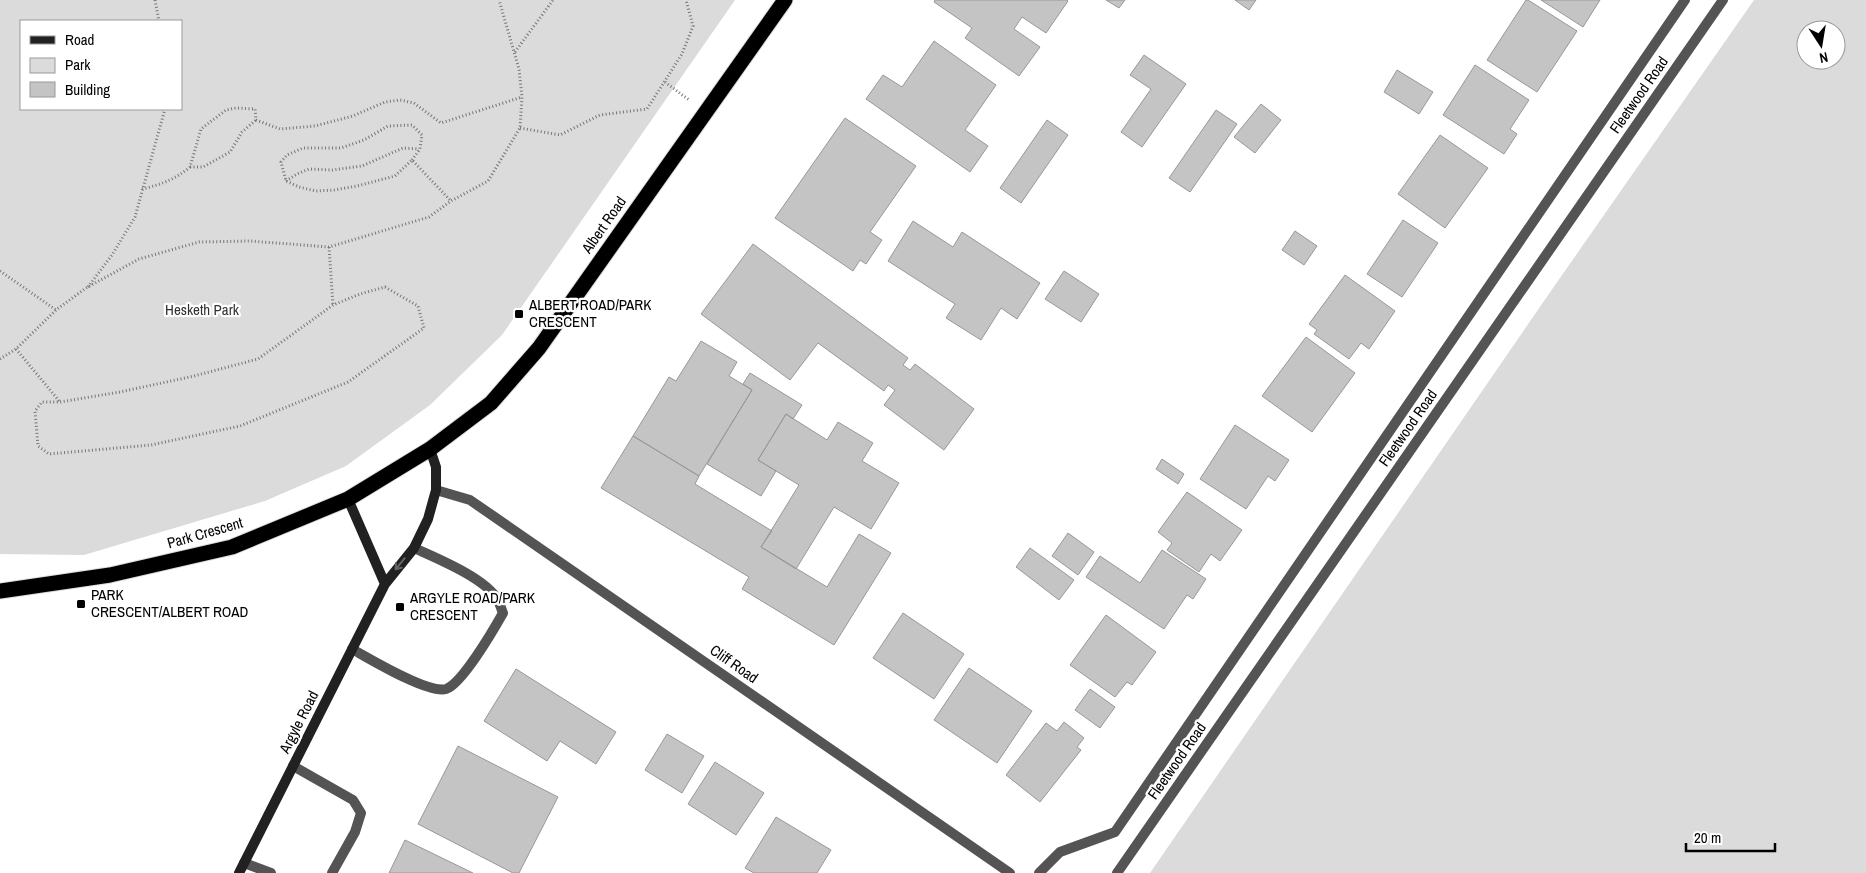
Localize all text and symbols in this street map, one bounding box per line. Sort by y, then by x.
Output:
legend [20,20,182,110]
north arrow [1796,20,1846,70]
text: Road [65,29,94,50]
text: N [1818,48,1830,67]
street label: Fleetwood Road [1604,52,1673,137]
text: Park [65,54,91,75]
text: Building [65,79,110,100]
street label: Albert Road [576,192,631,258]
place label: ALBERT ROAD/PARK CRESCENT [528,294,652,332]
park label: Hesketh Park [165,299,240,320]
marker: ALBERT ROAD/PARK CRESCENT [513,308,525,320]
street label: Fleetwood Road [1373,385,1442,470]
street label: Park Crescent [165,512,246,553]
one-way arrow [395,558,406,571]
place label: PARK CRESCENT/ALBERT ROAD [91,584,249,622]
place label: ARGYLE ROAD/PARK CRESCENT [409,587,536,625]
marker: PARK CRESCENT/ALBERT ROAD [75,598,87,610]
marker: ARGYLE ROAD/PARK CRESCENT [394,601,406,613]
street label: Cliff Road [706,639,763,688]
street label: Argyle Road [273,687,323,758]
street label: Fleetwood Road [1142,718,1211,803]
scale bar [1686,820,1775,852]
text: 20 m [1694,827,1721,848]

